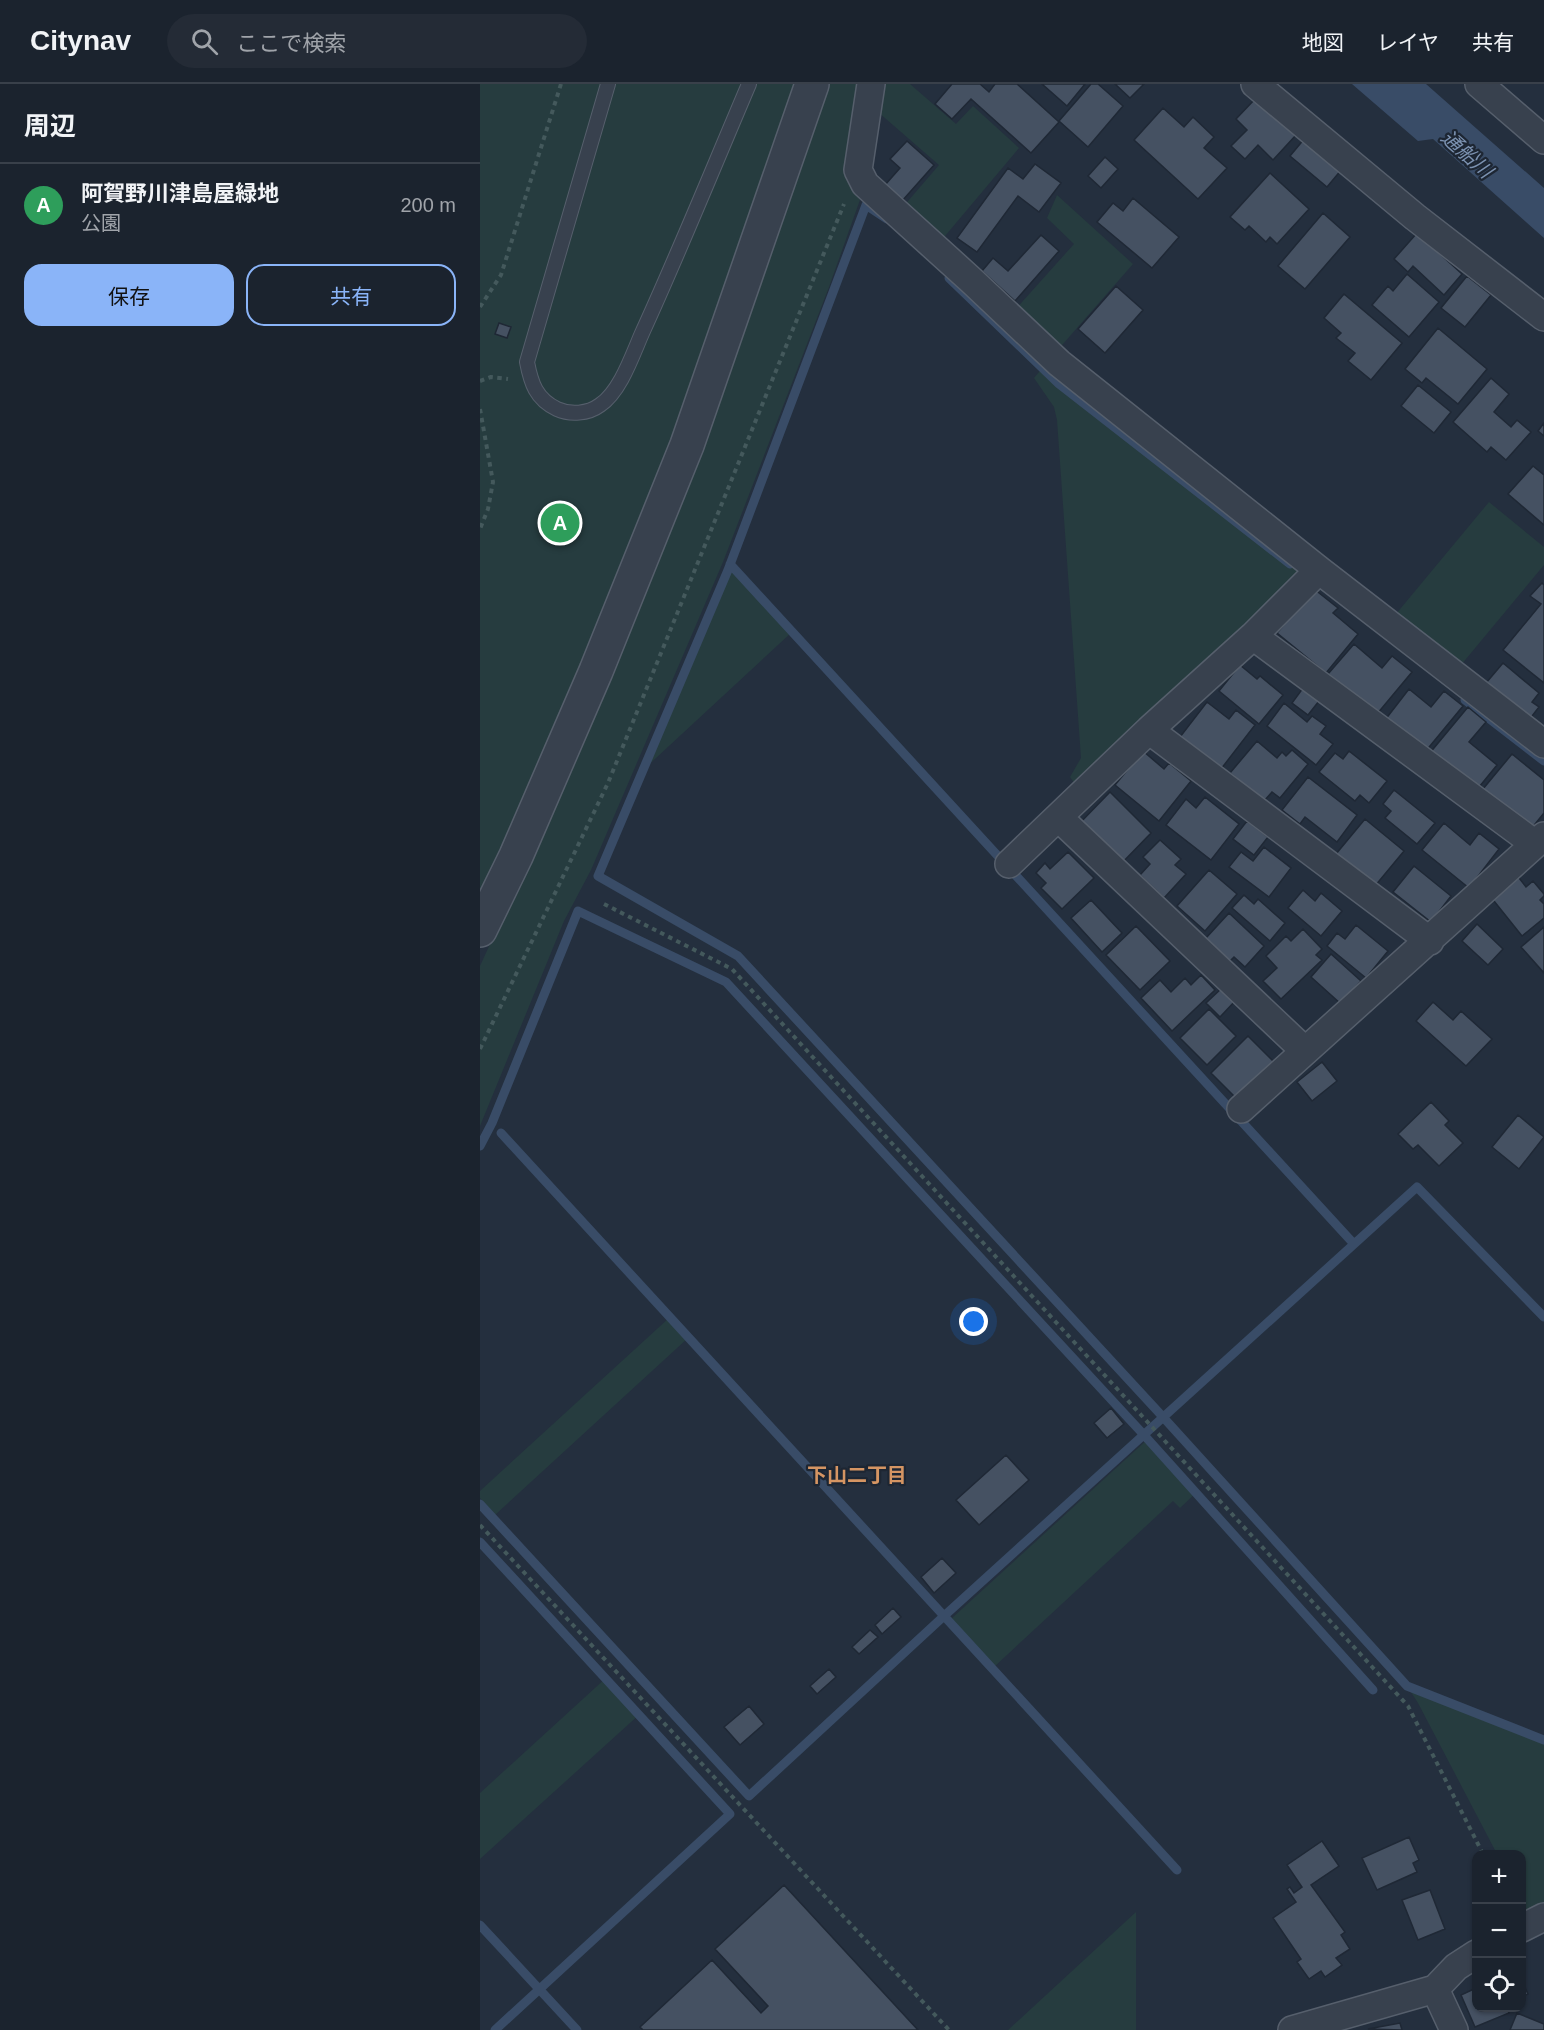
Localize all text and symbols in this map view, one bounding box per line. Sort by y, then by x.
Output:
search box [167,14,587,68]
text: Citynav [30,25,131,56]
icon: search [188,25,221,58]
text: ここで検索 [236,31,346,56]
text: 地図 [1302,31,1344,54]
text: レイヤ [1377,31,1439,54]
text: 共有 [1472,31,1514,54]
text: 周辺 [24,111,76,141]
water label: 通船川 [1437,126,1498,184]
text: 阿賀野川津島屋緑地 [81,181,279,206]
text: A [36,194,51,216]
text: 200 m [400,194,456,216]
text: 公園 [81,212,121,234]
button: 保存 [24,264,234,326]
button: 共有 [246,264,456,326]
pin: A [540,500,580,546]
your location [959,1307,988,1336]
district label: 下山二丁目 [807,1464,907,1486]
map controls [1472,1850,1526,2012]
button: + [1472,1850,1526,1904]
button: − [1472,1904,1526,1958]
button: locate [1472,1958,1526,2012]

